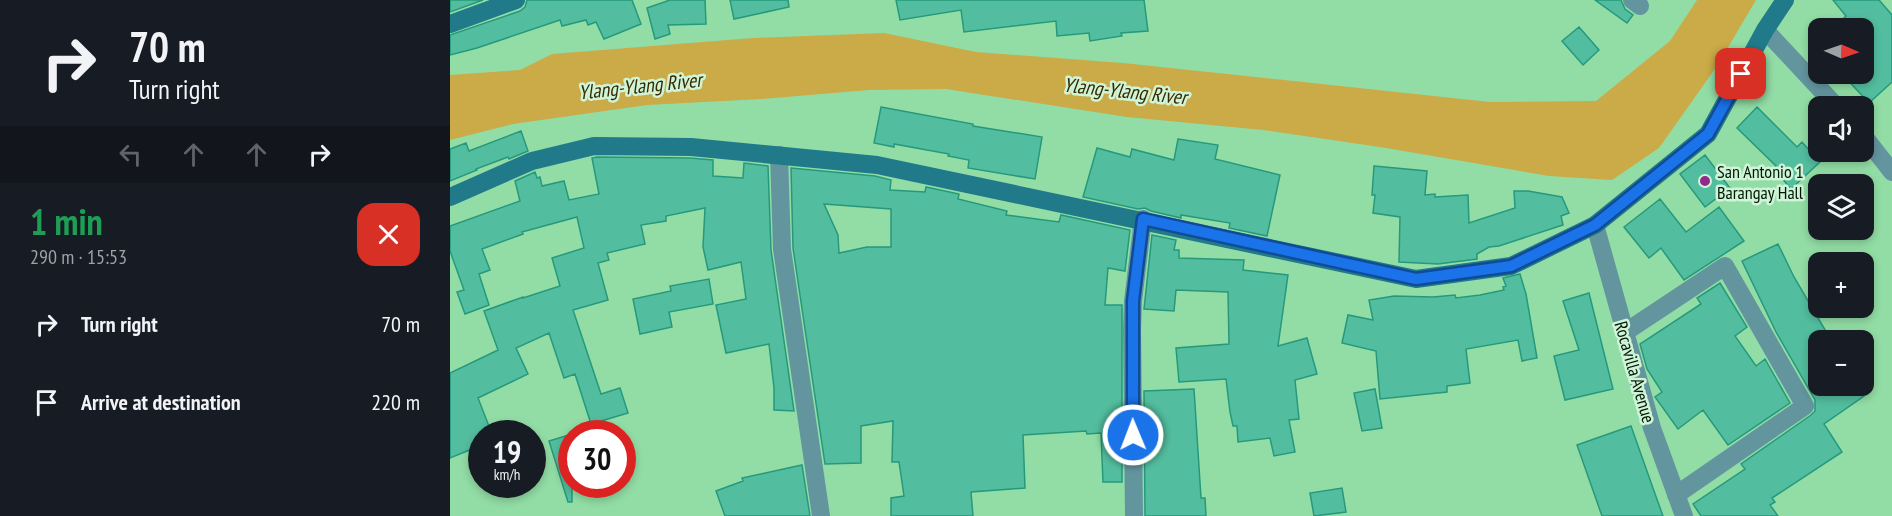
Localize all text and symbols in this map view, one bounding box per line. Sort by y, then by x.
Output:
north arrow [1808,18,1874,84]
map controls [1808,18,1874,396]
text: 70 m [129,19,206,74]
icon: right [30,24,108,102]
pin [1715,48,1766,99]
icon: arrive [1724,57,1757,90]
water label: Ylang-Ylang River [577,66,705,105]
text: Turn right [129,72,220,106]
water label: Ylang-Ylang River [1062,72,1190,111]
button: sound [1808,96,1874,162]
icon: left [114,138,147,171]
icon: ahead [177,138,210,171]
icon: ahead [240,138,273,171]
icon: right [303,138,336,171]
place label: San Antonio 1 Barangay Hall [1717,160,1804,204]
marker: San Antonio 1 Barangay Hall [1698,174,1712,188]
button: layers [1808,174,1874,240]
text: 1 min [30,198,103,245]
button: close [357,203,420,266]
text: 290 m · 15:53 [30,244,127,270]
button: + [1808,252,1874,318]
icon: right [30,308,63,341]
text: Turn right [81,310,158,338]
text: 70 m [381,310,420,338]
street label: Rocavilla Avenue [1610,319,1660,425]
button: − [1808,330,1874,396]
icon: arrive [30,386,63,419]
text: Arrive at destination [81,388,241,416]
text: 220 m [371,388,420,416]
position arrow [1101,403,1165,467]
speed limit sign: 30 [558,420,636,498]
text: 19 [493,432,521,471]
text: km/h [494,465,520,484]

